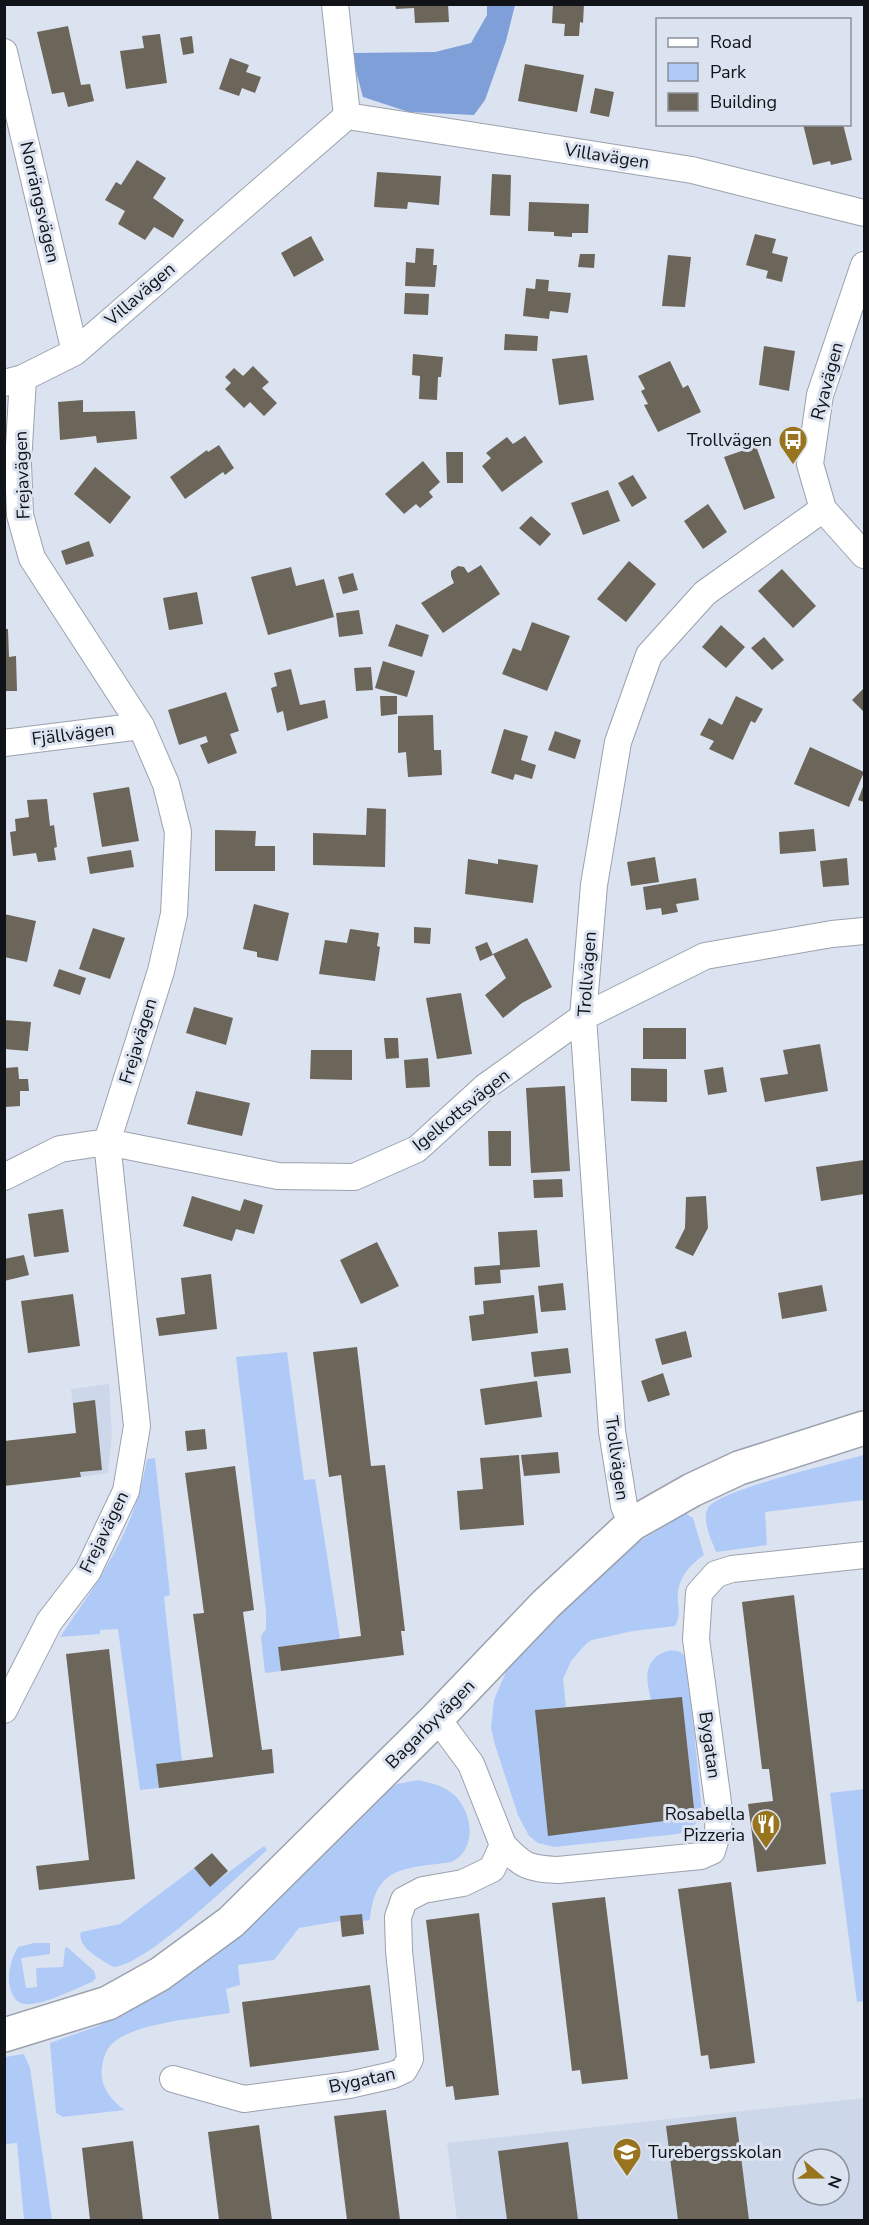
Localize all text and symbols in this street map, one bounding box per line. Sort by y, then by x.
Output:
legend [656,18,851,126]
text: Road [710,30,752,54]
text: Park [710,60,747,84]
text: Building [710,90,777,114]
street label: Villavägen [562,137,651,175]
street label: Norrängsvägen [14,139,66,265]
street label: Villavägen [99,257,180,332]
street label: Ryavägen [805,339,849,423]
bus stop icon: Trollvägen [777,424,809,466]
place label: Trollvägen [687,428,772,452]
street label: Frejavägen [8,430,36,520]
street label: Fjällvägen [30,717,116,751]
street label: Trollvägen [572,931,602,1017]
street label: Frejavägen [114,995,162,1087]
street label: Igelkottsvägen [407,1063,515,1157]
street label: Trollvägen [599,1414,635,1502]
street label: Frejavägen [74,1487,134,1577]
street label: Bagarbyvägen [380,1674,480,1774]
street label: Bygatan [693,1710,727,1780]
place label: Rosabella Pizzeria [665,1802,745,1847]
restaurant icon: Rosabella Pizzeria [750,1808,782,1850]
street label: Bygatan [327,2061,397,2099]
school or university icon: Turebergsskolan [611,2136,643,2178]
place label: Turebergsskolan [648,2140,782,2164]
north arrow [791,2147,851,2207]
text: N [822,2172,847,2191]

